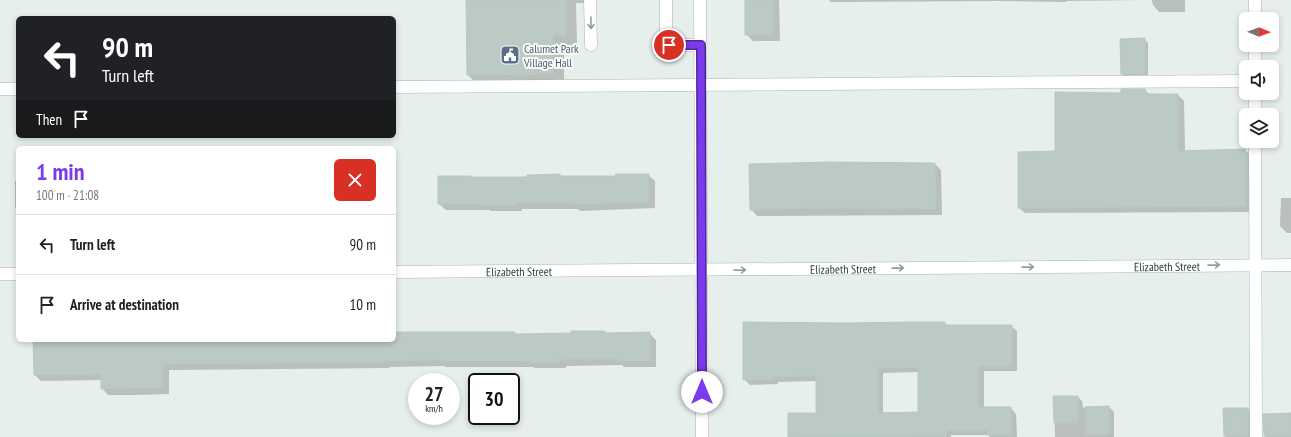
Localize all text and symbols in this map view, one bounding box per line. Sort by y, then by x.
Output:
north arrow [1239,12,1279,52]
map controls [1239,12,1279,148]
one-way arrow [587,16,595,29]
text: 90 m [102,28,153,65]
pin [652,28,686,62]
icon: left [36,32,88,84]
icon: arrive [658,34,680,56]
place label: Calumet Park Village Hall [523,41,579,70]
public building icon: Calumet Park Village Hall [499,44,521,66]
button: sound [1239,60,1279,100]
text: Turn left [102,64,154,87]
icon: arrive [70,108,92,130]
button: layers [1239,108,1279,148]
text: Then [36,110,62,129]
text: 1 min [36,156,84,187]
button: close [334,159,376,201]
text: 100 m · 21:08 [36,187,99,204]
icon: left [36,234,58,256]
text: Turn left [70,235,115,254]
text: 90 m [350,235,376,254]
street label: Elizabeth Street [1134,258,1201,274]
street label: Elizabeth Street [810,261,877,276]
one-way arrow [1207,261,1220,269]
street label: Elizabeth Street [486,263,553,279]
one-way arrow [1021,263,1034,271]
one-way arrow [891,264,904,272]
one-way arrow [733,266,746,274]
icon: arrive [36,294,58,316]
text: Arrive at destination [70,295,179,314]
text: 10 m [350,295,376,314]
position arrow [681,371,723,413]
speed limit sign: 30 [468,373,520,425]
text: 27 [424,381,444,407]
text: km/h [425,402,443,415]

